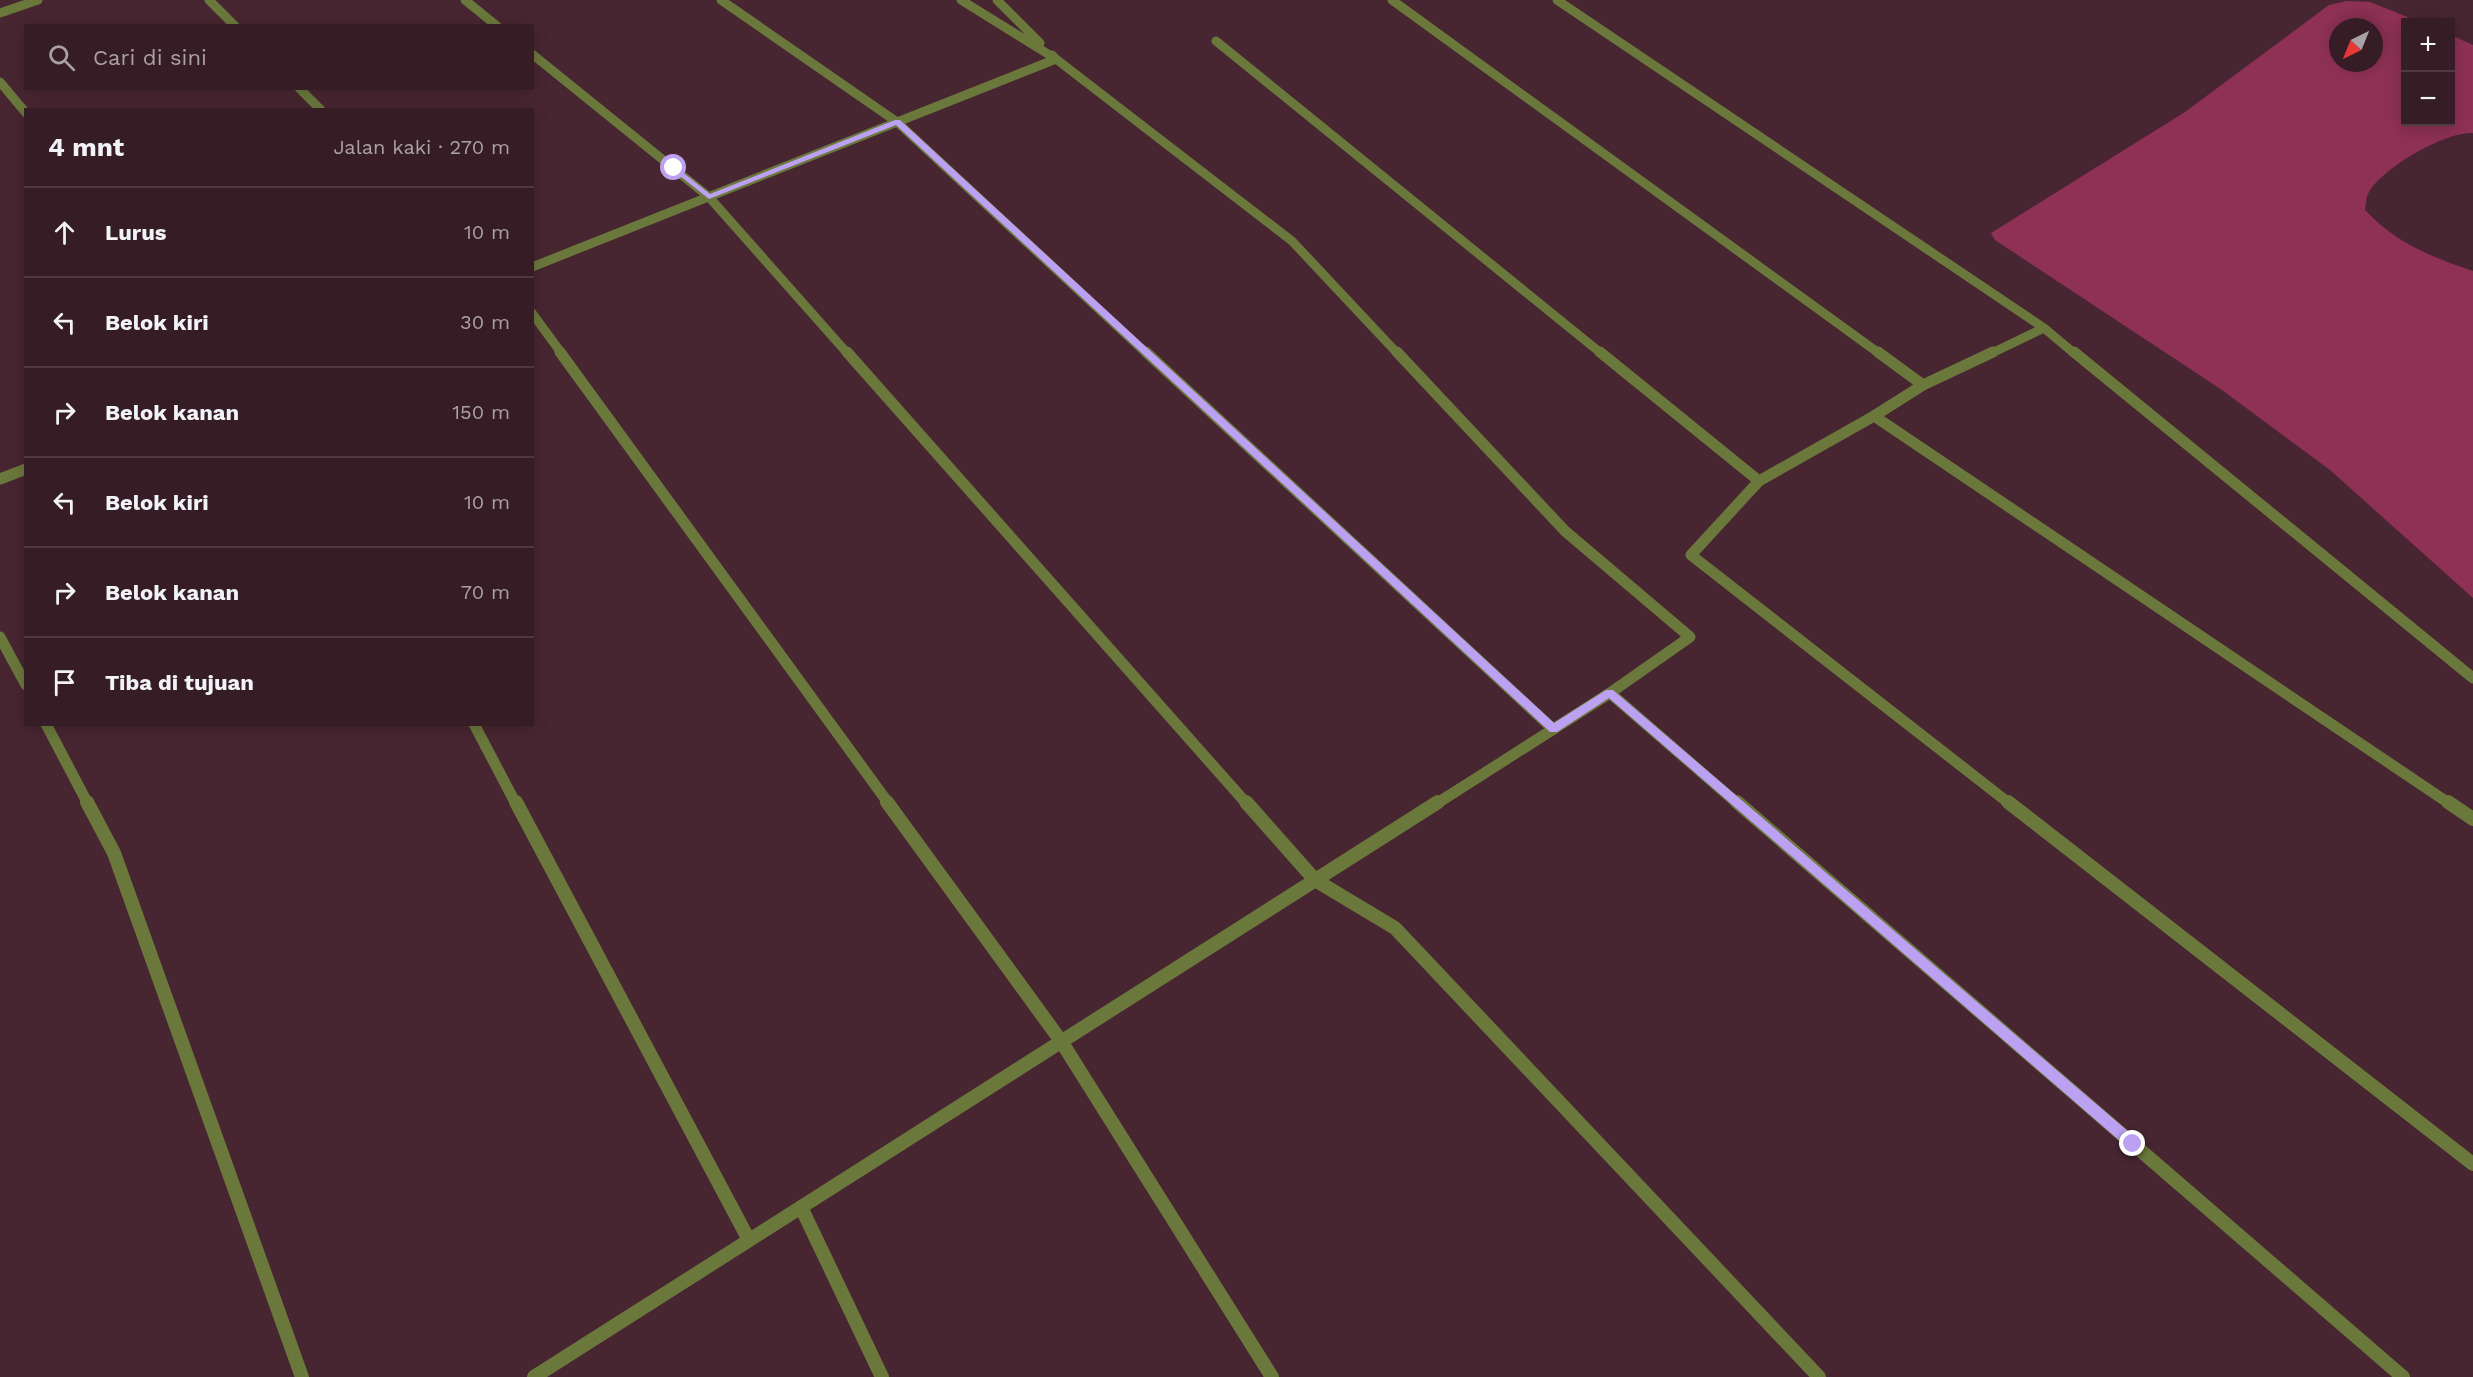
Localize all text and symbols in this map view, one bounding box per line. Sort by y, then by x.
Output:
north arrow [2329,18,2383,72]
map controls [2401,18,2455,126]
button: + [2401,18,2455,72]
search box [24,24,534,90]
icon: search [45,41,78,74]
text: Cari di sini [93,45,207,70]
button: − [2401,72,2455,126]
text: 4 mnt [48,132,124,162]
text: Jalan kaki · 270 m [333,135,510,159]
route start [660,154,686,180]
icon: ahead [48,216,81,249]
text: Lurus [105,220,167,245]
text: 10 m [464,220,510,244]
icon: left [48,306,81,339]
text: Belok kiri [105,310,209,335]
text: 30 m [460,310,510,334]
icon: right [48,396,81,429]
text: Belok kanan [105,400,239,425]
text: 150 m [452,400,510,424]
icon: left [48,486,81,519]
text: Belok kiri [105,490,209,515]
text: 10 m [464,490,510,514]
icon: right [48,576,81,609]
text: Belok kanan [105,580,239,605]
text: 70 m [461,580,510,604]
icon: arrive [48,666,81,699]
text: Tiba di tujuan [105,670,254,695]
route end [2119,1130,2145,1156]

